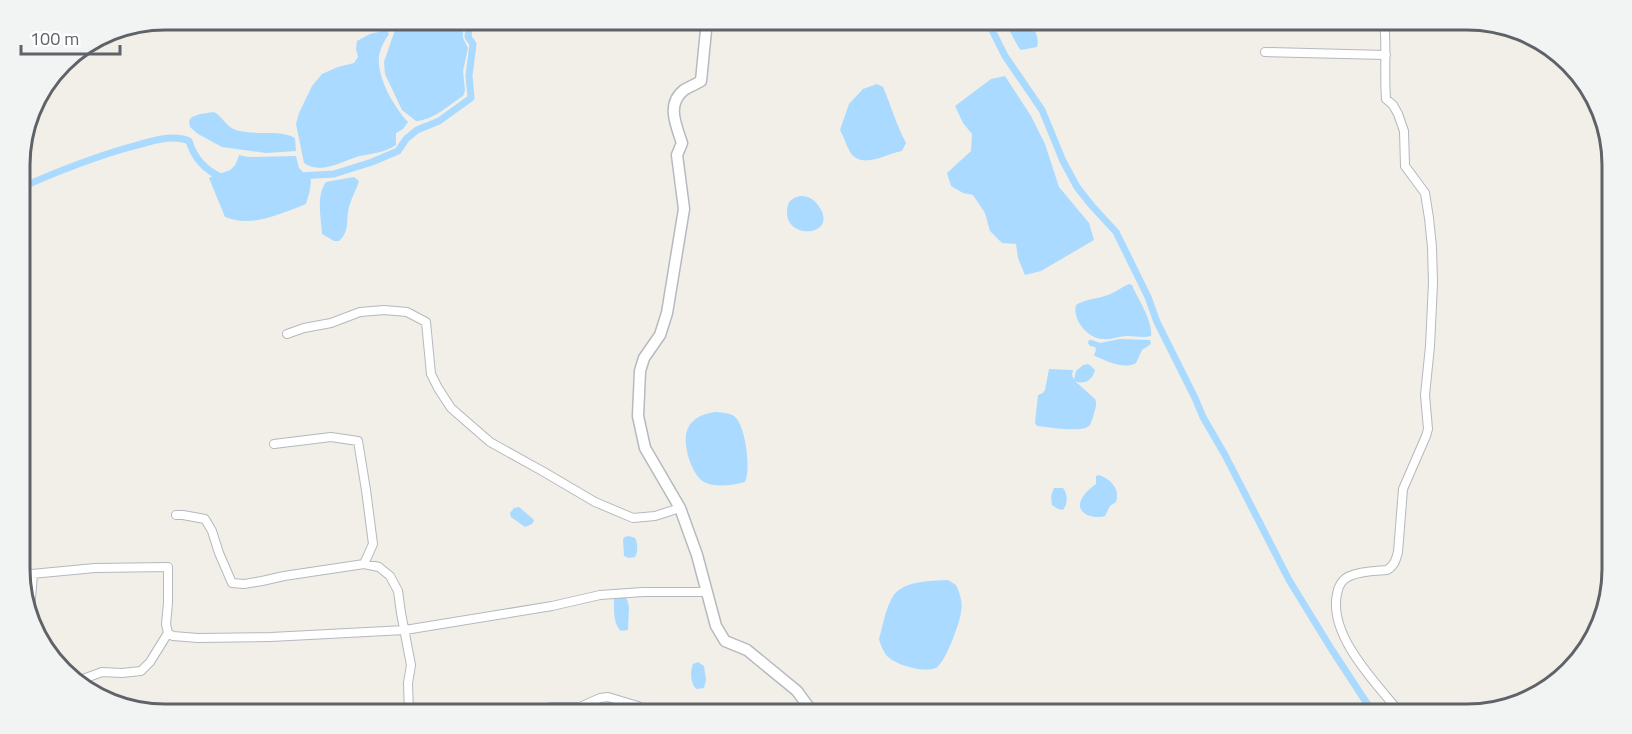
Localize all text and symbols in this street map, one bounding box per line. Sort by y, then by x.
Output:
scale bar [21,18,120,56]
text: 100 m [30,25,79,52]

